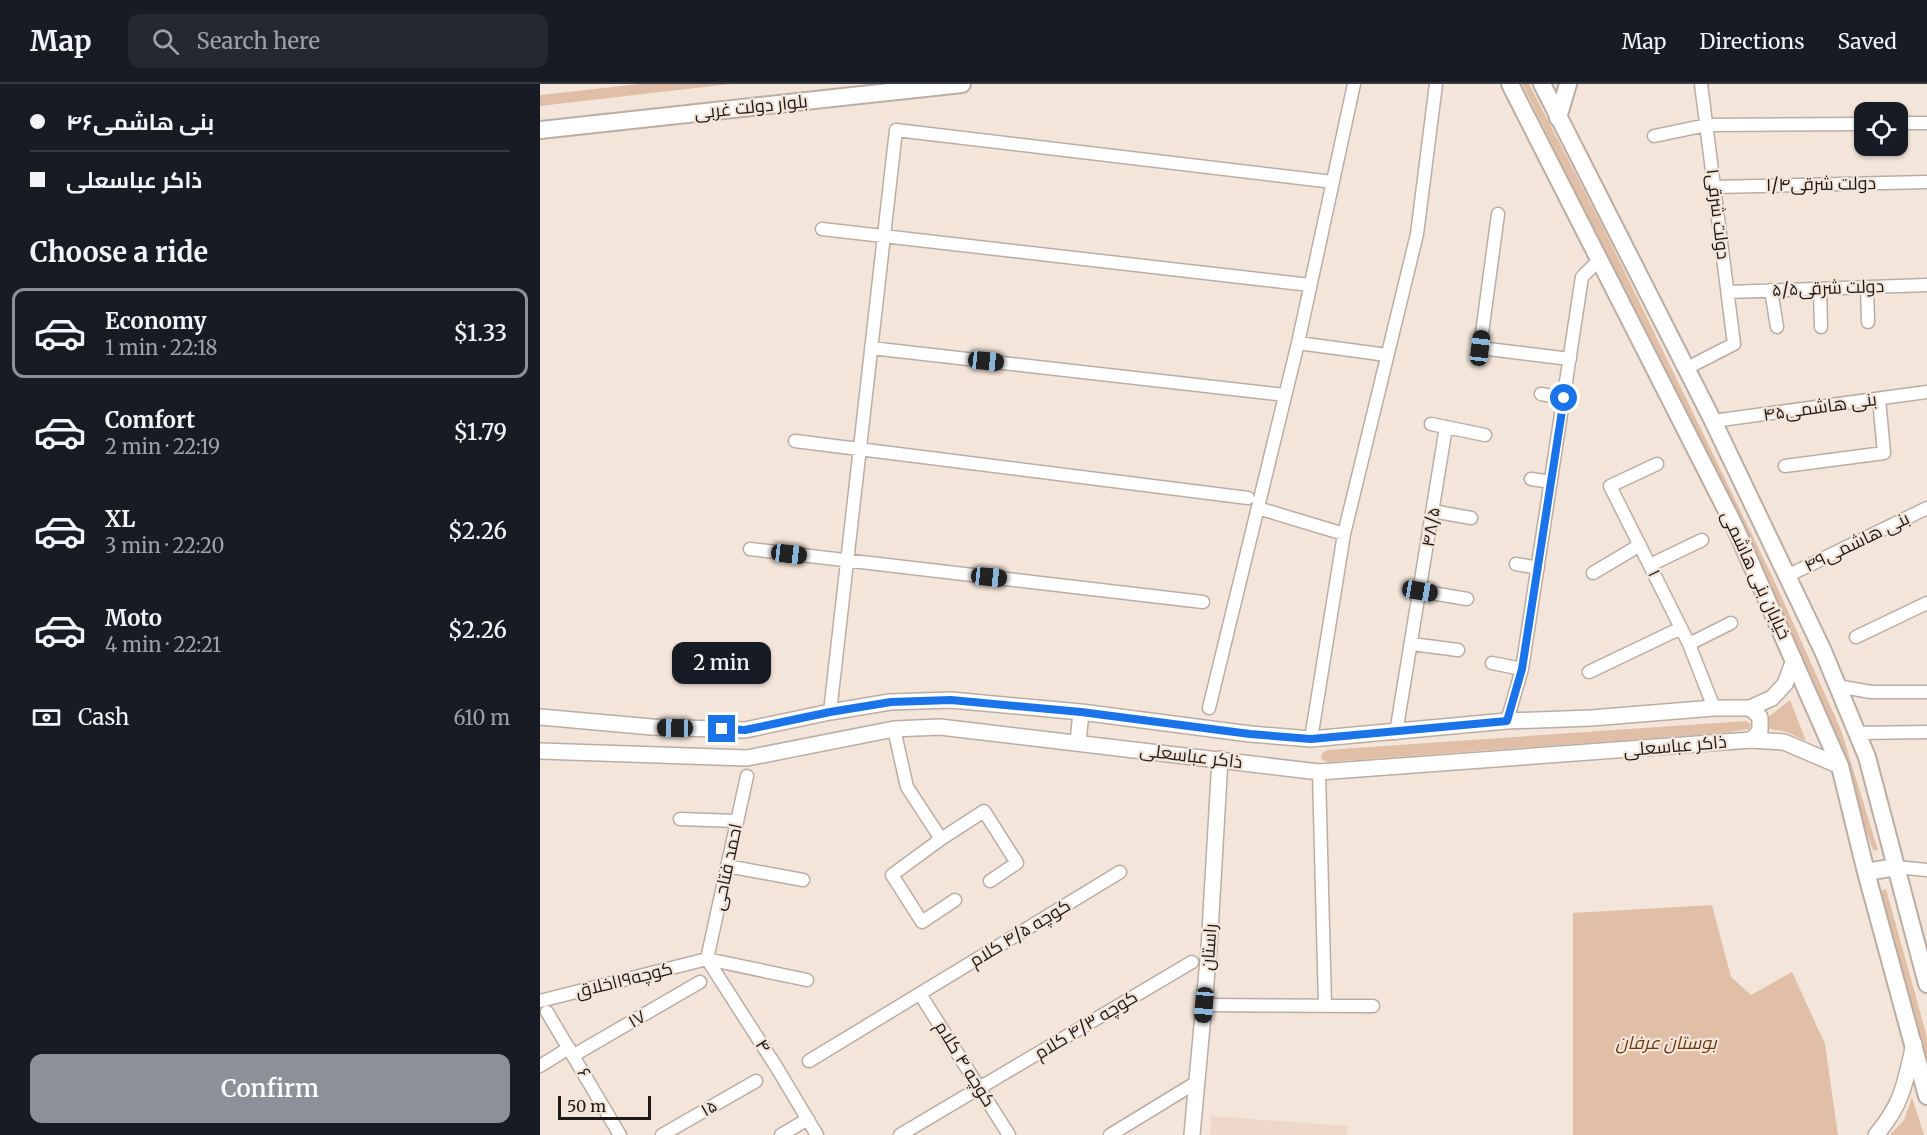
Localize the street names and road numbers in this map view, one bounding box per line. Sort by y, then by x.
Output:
street label: بلوار دولت غربی [693,89,809,124]
street label: ۱دولت شرقی [1702,167,1735,261]
street label: ۱/۴دولت شرقی [1766,171,1876,196]
street label: ۵/۵دولت شرقی [1771,274,1885,301]
street label: بنی هاشمی۴۵ [1762,387,1878,426]
street label: ۴۸/۵ [1416,505,1445,549]
street label: بنی هاشمی۴۹ [1800,506,1913,577]
street label: خیابان بنی هاشمی [1716,507,1796,643]
street label: ۱ [1643,565,1666,580]
street label: ذاکر عباسعلی [1622,730,1728,761]
street label: ذاکر عباسعلی [1138,738,1244,773]
street label: احمد فتاحی [706,821,747,912]
street label: کوچه ۴/۵ کلام [965,893,1075,973]
street label: راستان [1195,923,1222,971]
street label: کوچه۱۹اخلاق [573,956,675,1004]
street label: کوچه ۴/۳ کلام [1030,985,1142,1065]
street label: ۱۷ [624,1004,650,1033]
street label: کوچه ۴ کلام [929,1016,1001,1112]
street label: ۴ [751,1034,776,1057]
street label: ۶ [572,1063,597,1082]
street label: ۱۵ [696,1094,721,1121]

